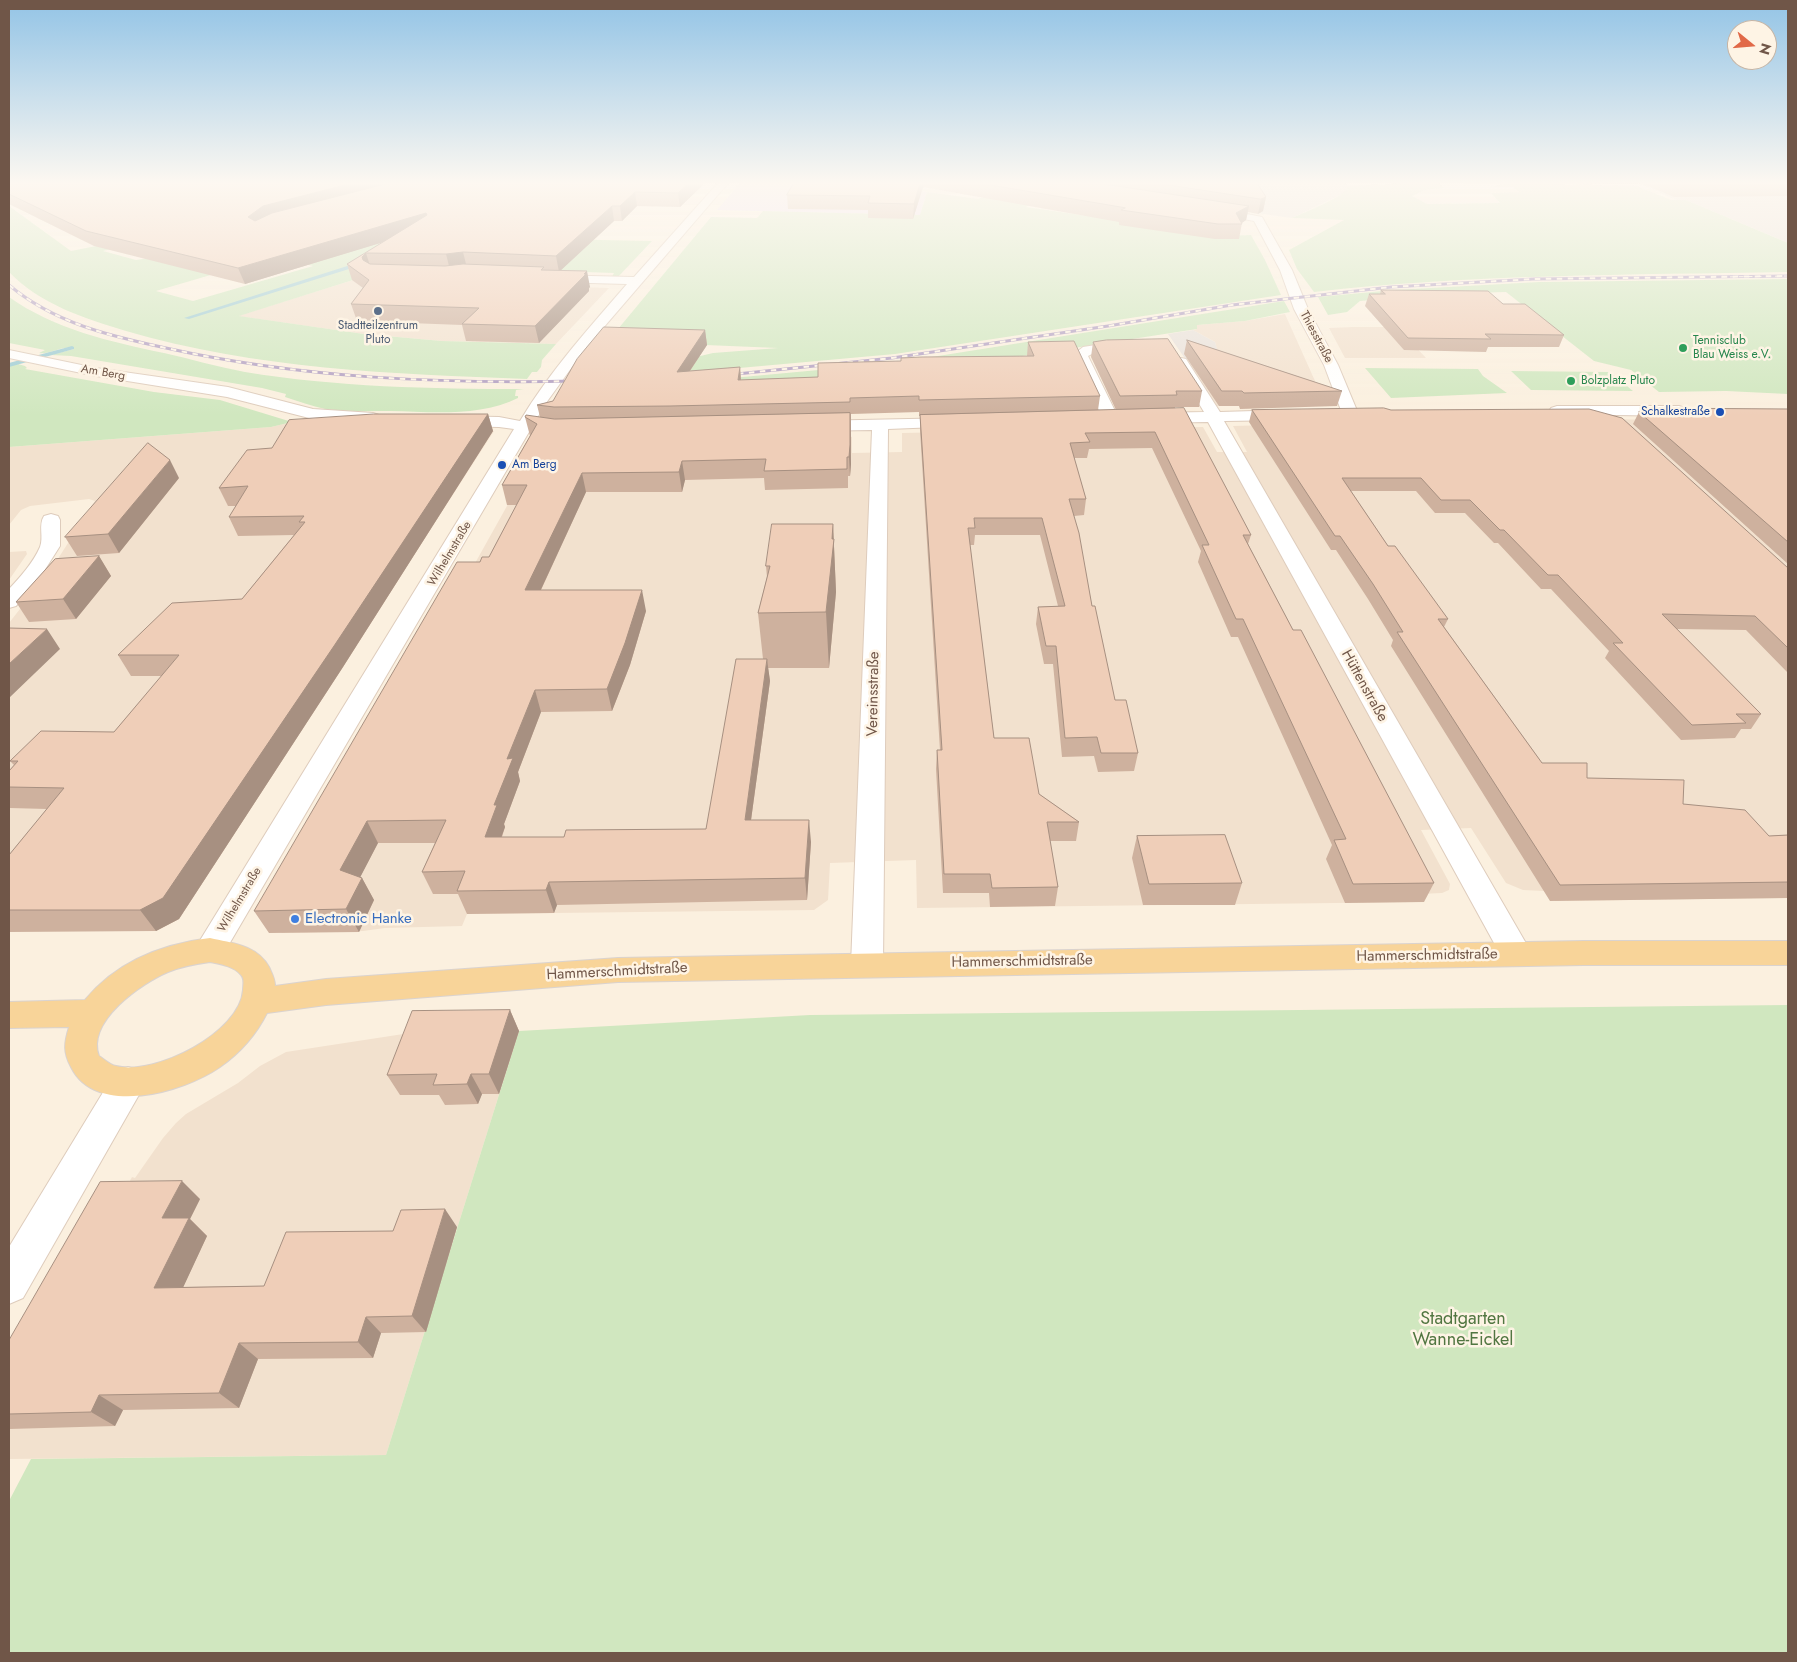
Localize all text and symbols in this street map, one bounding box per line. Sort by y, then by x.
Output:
north arrow [1727,20,1777,70]
text: N [1754,41,1777,57]
marker: Stadtteilzentrum Pluto [372,305,384,317]
street label: Thiesstraße [1296,309,1336,365]
place label: Stadtteilzentrum Pluto [338,319,418,347]
place label: Tennisclub Blau Weiss e.V. [1693,334,1771,362]
marker: Tennisclub Blau Weiss e.V. [1677,342,1689,354]
street label: Am Berg [80,362,126,384]
place label: Bolzplatz Pluto [1581,374,1655,388]
marker: Bolzplatz Pluto [1565,375,1577,387]
place label: Schalkestraße [1641,405,1710,419]
marker: Schalkestraße [1714,406,1726,418]
place label: Am Berg [512,458,557,472]
marker: Am Berg [496,459,508,471]
street label: Wilhelmstraße [425,519,475,589]
street label: Hüttenstraße [1337,647,1391,725]
street label: Vereinsstraße [864,651,884,737]
street label: Wilhelmstraße [215,865,265,935]
place label: Electronic Hanke [305,910,412,928]
marker: Electronic Hanke [289,913,301,925]
street label: Hammerschmidtstraße [1356,946,1498,966]
street label: Hammerschmidtstraße [951,952,1093,972]
street label: Hammerschmidtstraße [546,959,688,985]
park label: Stadtgarten Wanne-Eickel [1413,1309,1513,1352]

